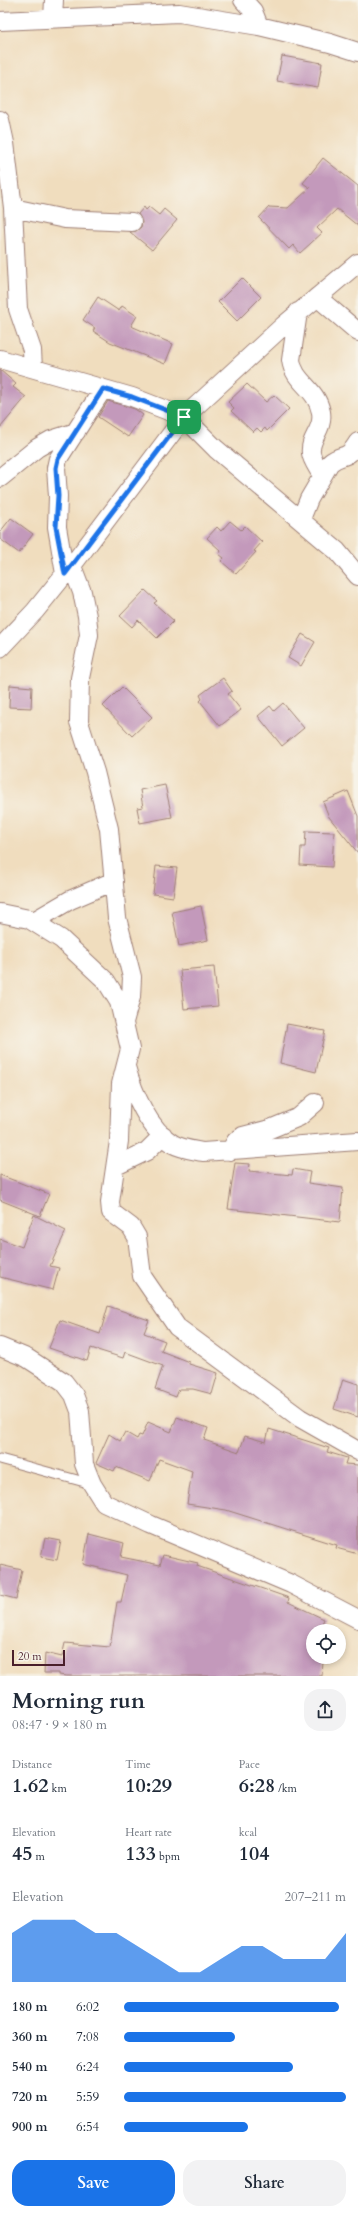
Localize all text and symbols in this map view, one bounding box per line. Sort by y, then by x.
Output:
pin [167,400,201,434]
icon: arrive [173,406,195,428]
map controls [306,1624,346,1664]
button: locate [306,1624,346,1664]
scale bar [12,1648,65,1667]
text: 20 m [18,1649,42,1664]
text: Morning run [12,1686,145,1716]
button: share [304,1689,346,1731]
text: 08:47 · 9 × 180 m [12,1716,107,1734]
text: Distance [12,1757,52,1772]
text: Time [125,1757,151,1772]
text: Pace [239,1757,260,1772]
text: 1.62 [12,1772,49,1799]
text: 10:29 [125,1772,172,1799]
text: 6:28 [239,1772,275,1799]
text: km [49,1781,67,1796]
text: /km [275,1781,297,1796]
text: Elevation [12,1825,56,1840]
text: Heart rate [125,1825,172,1840]
text: kcal [239,1825,257,1840]
text: 45 [12,1840,33,1867]
text: 133 [125,1840,156,1867]
text: 104 [239,1840,269,1867]
text: m [33,1849,45,1864]
text: bpm [156,1849,180,1864]
text: Elevation [12,1888,64,1906]
text: 207–211 m [284,1888,346,1906]
text: 180 m [12,1998,47,2016]
text: 6:02 [76,1998,99,2016]
text: 360 m [12,2028,47,2046]
text: 7:08 [76,2028,99,2046]
text: 540 m [12,2058,47,2076]
text: 6:24 [76,2058,99,2076]
text: 720 m [12,2088,47,2106]
text: 5:59 [76,2088,99,2106]
text: 900 m [12,2118,47,2136]
text: 6:54 [76,2118,99,2136]
button: Save [12,2160,175,2206]
button: Share [183,2160,346,2206]

